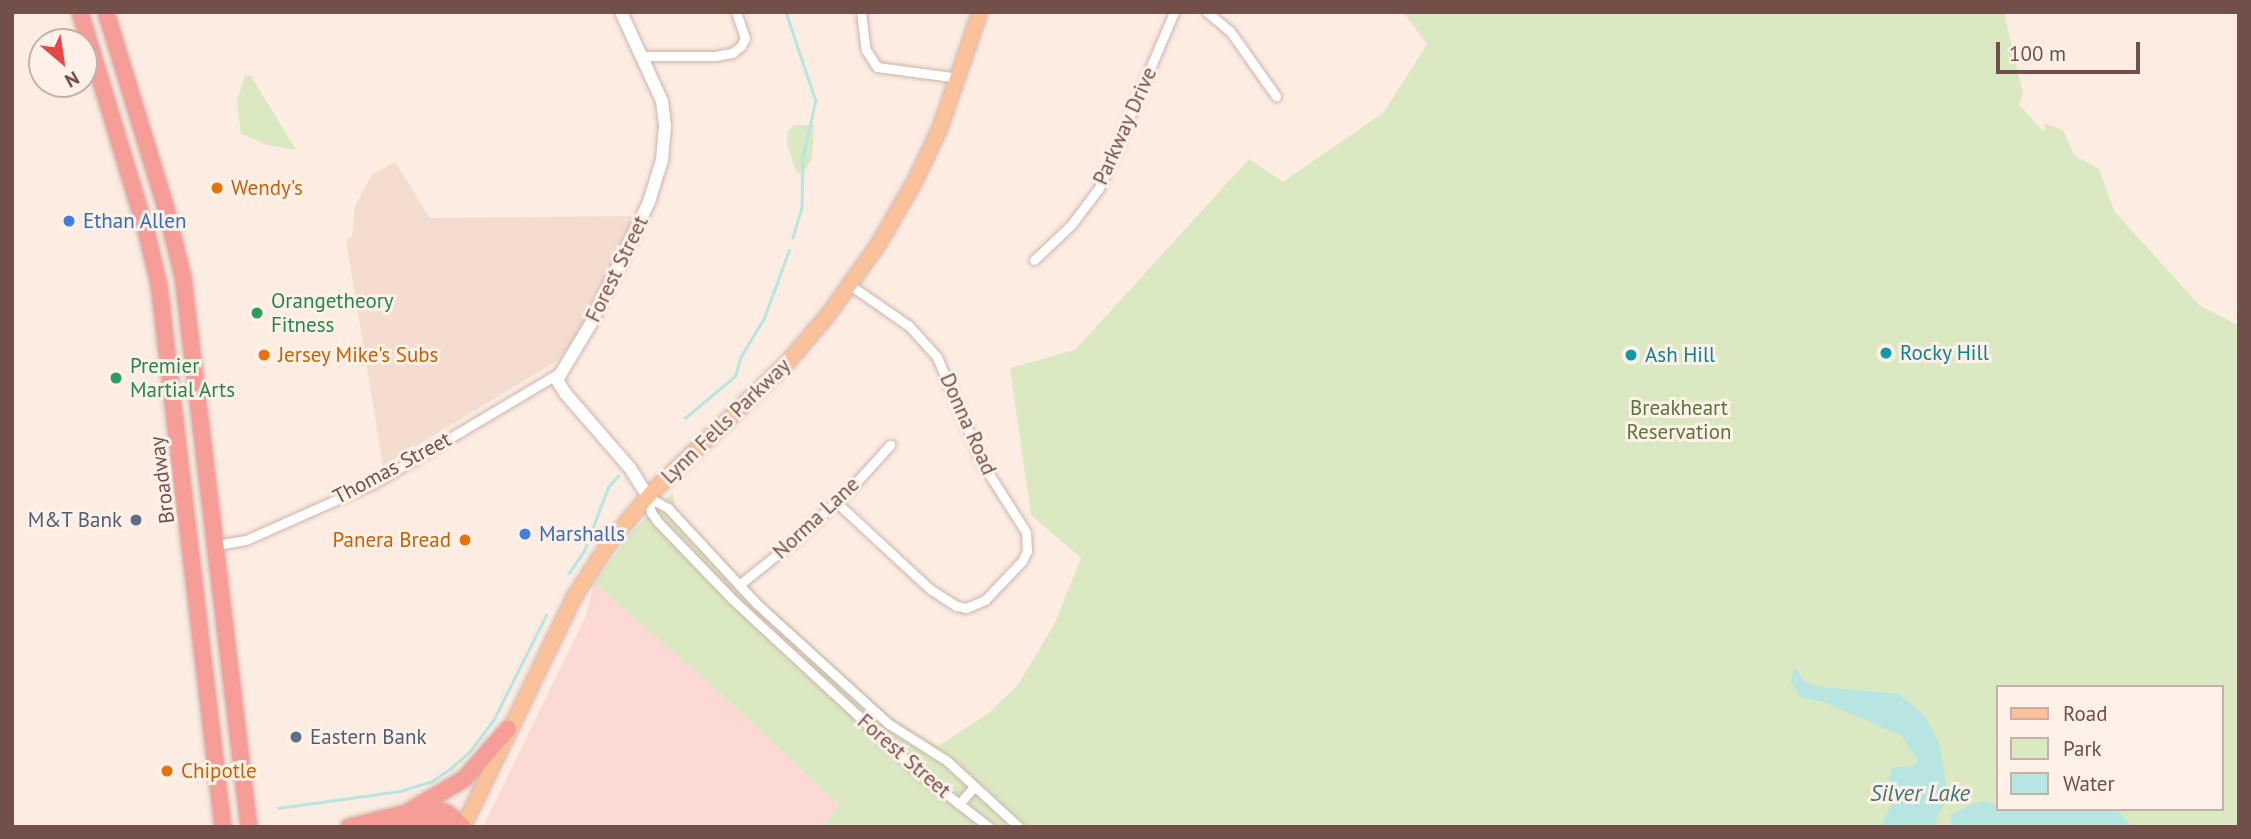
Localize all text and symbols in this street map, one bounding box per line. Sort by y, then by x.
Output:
north arrow [28,28,98,98]
scale bar [1999,28,2142,72]
text: 100 m [2009,40,2066,67]
street label: Parkway Drive [1088,63,1162,189]
text: N [61,66,83,93]
place label: Wendy's [231,175,303,201]
marker: Wendy's [209,180,225,196]
place label: Ethan Allen [83,208,187,234]
street label: Forest Street [580,212,654,326]
marker: Ethan Allen [61,213,77,229]
place label: Orangetheory Fitness [271,288,394,338]
marker: Orangetheory Fitness [249,305,265,321]
place label: Rocky Hill [1900,340,1990,366]
place label: Jersey Mike's Subs [278,342,439,368]
place label: Ash Hill [1645,342,1715,368]
marker: Rocky Hill [1878,345,1894,361]
marker: Jersey Mike's Subs [256,347,272,363]
marker: Ash Hill [1623,347,1639,363]
place label: Premier Martial Arts [130,353,236,403]
street label: Lynn Fells Parkway [656,353,796,489]
street label: Donna Road [934,369,1002,479]
marker: Premier Martial Arts [108,370,124,386]
park label: Breakheart Reservation [1627,395,1731,445]
street label: Thomas Street [329,426,455,510]
street label: Broadway [144,435,180,525]
street label: Norma Lane [768,472,864,564]
place label: M&T Bank [27,507,122,533]
marker: M&T Bank [128,512,144,528]
place label: Marshalls [539,521,625,547]
marker: Marshalls [517,526,533,542]
place label: Panera Bread [332,527,451,553]
marker: Panera Bread [457,532,473,548]
legend [1996,685,2223,811]
text: Road [2063,700,2107,727]
street label: Forest Street [852,709,956,803]
place label: Eastern Bank [310,724,427,750]
marker: Eastern Bank [288,729,304,745]
text: Park [2063,735,2102,762]
place label: Chipotle [181,758,257,784]
marker: Chipotle [159,763,175,779]
text: Water [2063,770,2115,797]
water label: Silver Lake [1870,779,1970,807]

